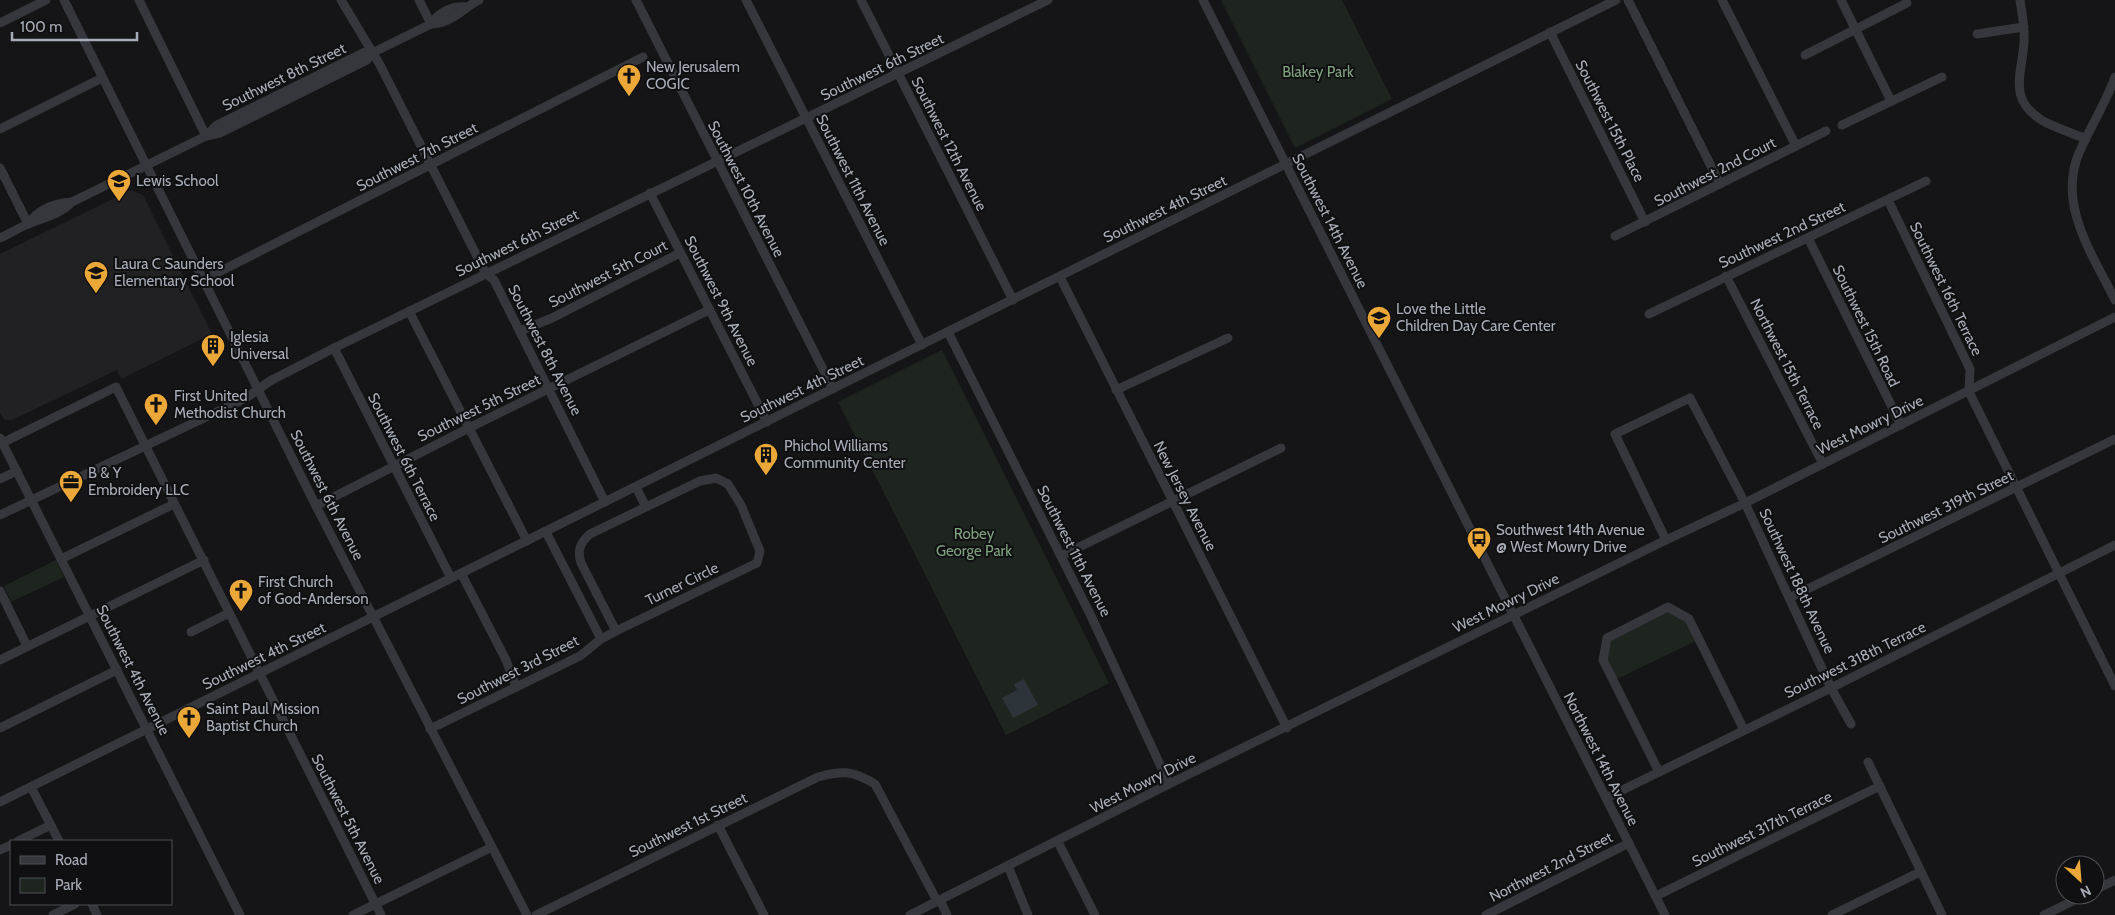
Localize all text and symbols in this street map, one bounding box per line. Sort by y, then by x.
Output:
scale bar [12,10,138,42]
text: 100 m [20,18,62,36]
street label: Southwest 6th Street [818,29,946,105]
street label: Southwest 8th Street [219,39,349,115]
street label: Southwest 15th Place [1572,57,1649,185]
place label: New Jerusalem COGIC [646,58,740,93]
church icon: New Jerusalem COGIC [616,63,642,97]
park label: Blakey Park [1282,63,1354,81]
street label: Southwest 12th Avenue [907,74,991,214]
street label: Southwest 11th Avenue [812,111,894,249]
street label: Southwest 10th Avenue [704,118,788,260]
street label: Southwest 7th Street [353,119,481,195]
street label: Southwest 2nd Court [1651,134,1779,210]
street label: Southwest 14th Avenue [1288,151,1372,292]
school or university icon: Lewis School [106,168,132,202]
street label: Southwest 4th Street [1100,171,1230,247]
place label: Lewis School [136,172,219,190]
street label: Southwest 2nd Street [1716,198,1848,272]
street label: Southwest 6th Street [453,205,581,281]
street label: Southwest 16th Terrace [1906,219,1986,359]
street label: Southwest 9th Avenue [680,233,762,369]
street label: Southwest 5th Court [546,236,670,312]
place label: Laura C Saunders Elementary School [114,255,235,290]
school or university icon: Laura C Saunders Elementary School [83,260,109,294]
street label: Southwest 15th Road [1829,262,1903,390]
street label: Southwest 8th Avenue [504,282,586,419]
street label: Northwest 15th Terrace [1746,296,1828,433]
place label: Love the Little Children Day Care Center [1396,300,1556,335]
school or university icon: Love the Little Children Day Care Center [1366,305,1392,339]
place label: Iglesia Universal [230,328,289,363]
building icon: Iglesia Universal [200,333,226,367]
street label: Southwest 4th Street [737,351,867,427]
street label: Southwest 5th Street [415,370,543,446]
place label: First United Methodist Church [174,387,286,422]
street label: Southwest 6th Terrace [364,390,444,524]
street label: West Mowry Drive [1814,391,1927,459]
church icon: First United Methodist Church [143,392,169,426]
street label: Southwest 6th Avenue [286,427,368,563]
place label: Phichol Williams Community Center [784,437,906,472]
street label: New Jersey Avenue [1150,438,1221,554]
building icon: Phichol Williams Community Center [753,442,779,476]
place label: B & Y Embroidery LLC [88,464,189,499]
street label: Southwest 319th Street [1876,467,2016,547]
office icon: B & Y Embroidery LLC [58,469,84,503]
street label: Southwest 11th Avenue [1033,482,1115,620]
street label: Southwest 188th Avenue [1755,505,1839,657]
place label: Southwest 14th Avenue @ West Mowry Drive [1496,521,1645,556]
park label: Robey George Park [936,525,1012,560]
bus stop icon: Southwest 14th Avenue @ West Mowry Drive [1466,526,1492,560]
street label: Turner Circle [643,558,722,609]
street label: West Mowry Drive [1450,569,1563,637]
place label: First Church of God-Anderson [258,573,369,608]
church icon: First Church of God-Anderson [228,578,254,612]
street label: Southwest 4th Avenue [92,602,174,738]
street label: Southwest 4th Street [199,618,329,694]
street label: Southwest 318th Terrace [1781,618,1929,702]
street label: Southwest 3rd Street [454,632,582,708]
street label: Northwest 14th Avenue [1560,689,1643,829]
place label: Saint Paul Mission Baptist Church [206,700,320,735]
church icon: Saint Paul Mission Baptist Church [176,705,202,739]
street label: West Mowry Drive [1087,748,1199,817]
street label: Southwest 5th Avenue [307,751,389,887]
street label: Southwest 317th Terrace [1689,787,1835,871]
street label: Southwest 1st Street [626,789,750,861]
street label: Northwest 2nd Street [1486,828,1616,906]
legend [10,840,172,905]
text: Road [55,851,88,869]
north arrow [2055,855,2105,905]
text: Park [55,876,82,894]
text: N [2077,881,2094,902]

